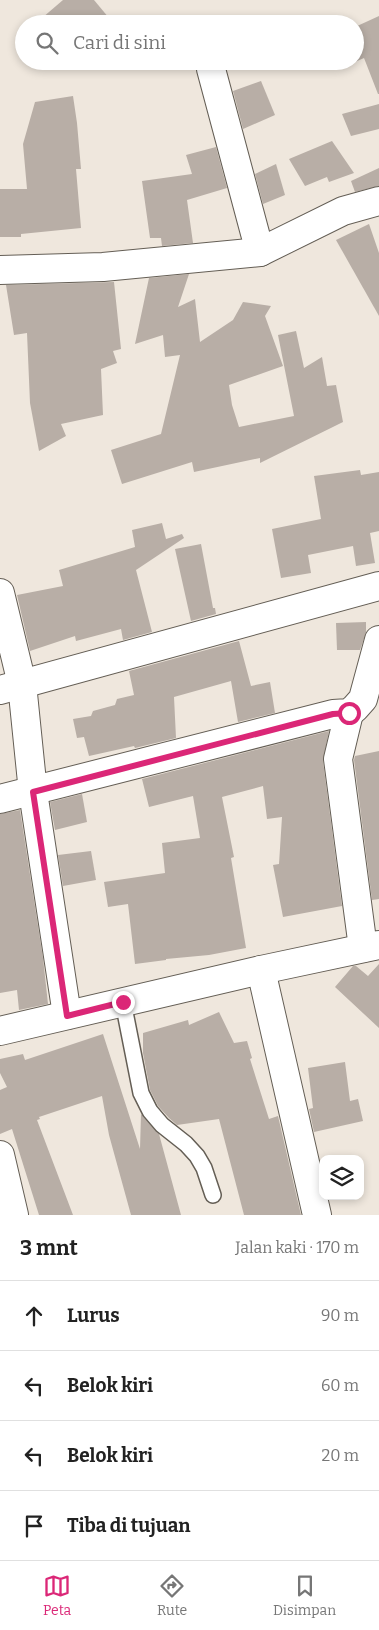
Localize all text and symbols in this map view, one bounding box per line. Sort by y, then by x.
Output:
search box [15,15,364,70]
icon: search [33,29,61,57]
text: Cari di sini [73,31,166,54]
route start [338,702,361,725]
route end [112,991,135,1014]
map controls [319,1155,364,1200]
button: layers [319,1155,364,1200]
text: 3 mnt [20,1235,78,1261]
text: Jalan kaki · 170 m [235,1238,359,1257]
icon: ahead [20,1302,48,1330]
text: Lurus [67,1304,120,1327]
text: 90 m [321,1306,359,1325]
icon: left [20,1372,48,1400]
text: Belok kiri [67,1374,153,1397]
text: 60 m [321,1376,359,1395]
icon: left [20,1442,48,1470]
text: Belok kiri [67,1444,153,1467]
text: 20 m [322,1446,359,1465]
icon: arrive [20,1512,48,1540]
text: Tiba di tujuan [67,1514,191,1537]
tab: Peta [43,1572,71,1619]
tab: Rute [157,1572,187,1619]
tab: Disimpan [273,1572,336,1619]

